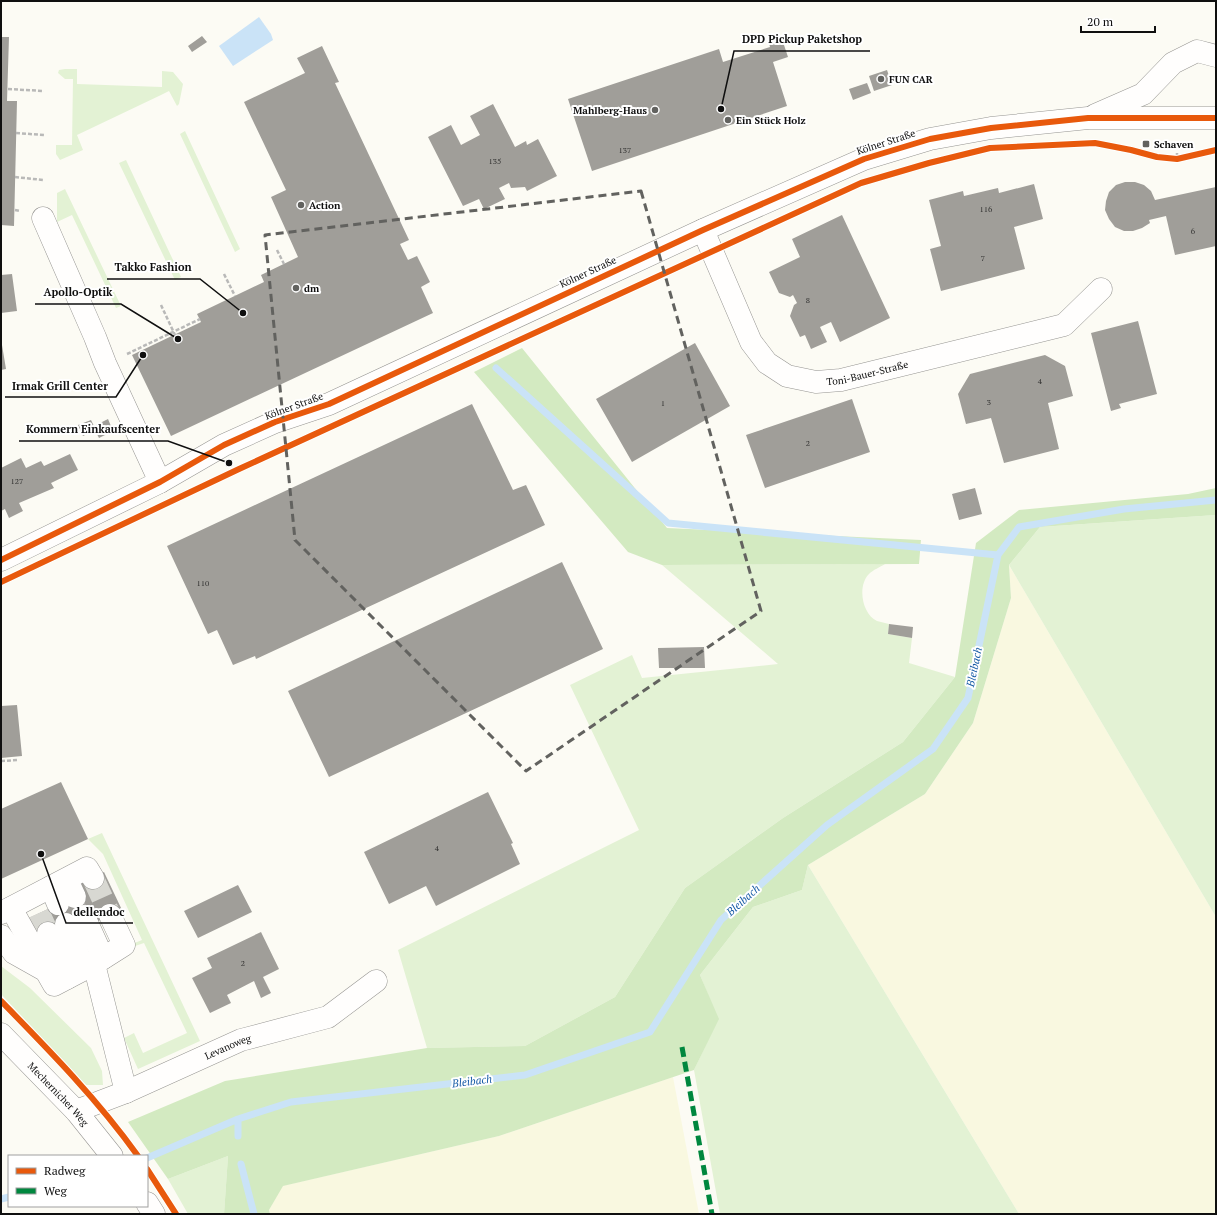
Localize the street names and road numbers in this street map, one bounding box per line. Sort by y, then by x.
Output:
street label: Kölner Straße [855,126,917,158]
street label: Kölner Straße [558,253,618,291]
street label: Toni-Bauer-Straße [826,357,909,388]
street label: Kölner Straße [263,389,325,423]
street label: Levanoweg [202,1031,253,1062]
street label: Mechernicher Weg [25,1059,92,1129]

